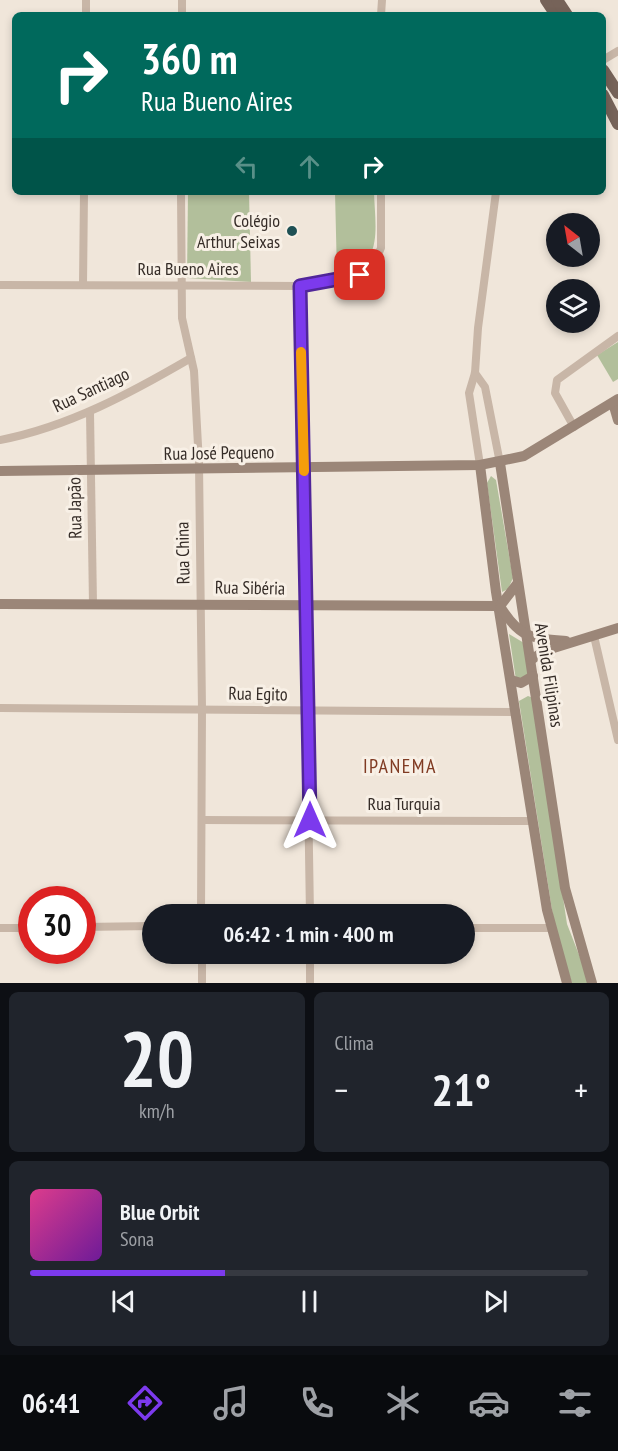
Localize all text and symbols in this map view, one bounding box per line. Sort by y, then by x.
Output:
text: 360 m [141,31,238,86]
icon: right [42,36,120,114]
text: Rua Bueno Aires [141,84,293,118]
icon: left [230,150,263,183]
icon: ahead [293,150,326,183]
icon: right [356,150,389,183]
place label: Colégio Arthur Seixas [197,209,280,253]
north arrow [546,213,600,267]
map controls [546,213,600,333]
marker: Colégio Arthur Seixas [285,224,299,238]
pin [334,249,385,300]
street label: Rua Bueno Aires [137,257,239,280]
icon: arrive [343,258,376,291]
button: layers [546,279,600,333]
street label: Rua Santiago [49,362,133,417]
street label: Rua José Pequeno [164,440,275,465]
street label: Rua Japão [62,477,87,539]
street label: Rua China [170,521,195,585]
street label: Rua Sibéria [215,575,285,600]
street label: Avenida Filipinas [530,621,569,729]
street label: Rua Egito [228,681,288,706]
district label: IPANEMA [363,753,437,779]
position arrow [278,788,342,852]
street label: Rua Turquia [368,792,440,815]
speed limit sign: 30 [18,886,96,964]
text: 06:42 · 1 min · 400 m [223,920,394,948]
text: 20 [119,1008,194,1109]
text: Clima [335,1030,374,1056]
text: 21° [432,1060,491,1118]
text: − [335,1068,348,1111]
text: + [574,1068,588,1111]
text: km/h [139,1098,174,1124]
text: Blue Orbit [120,1198,199,1226]
text: Sona [120,1226,154,1252]
icon: previous [107,1285,140,1318]
icon: pause [293,1285,326,1318]
icon: next [479,1285,512,1318]
icon: directions [124,1382,166,1424]
icon: music [210,1382,252,1424]
icon: phone [296,1382,338,1424]
icon: climate [382,1382,424,1424]
icon: car [468,1382,510,1424]
icon: filters [554,1382,596,1424]
text: 06:41 [22,1386,80,1420]

